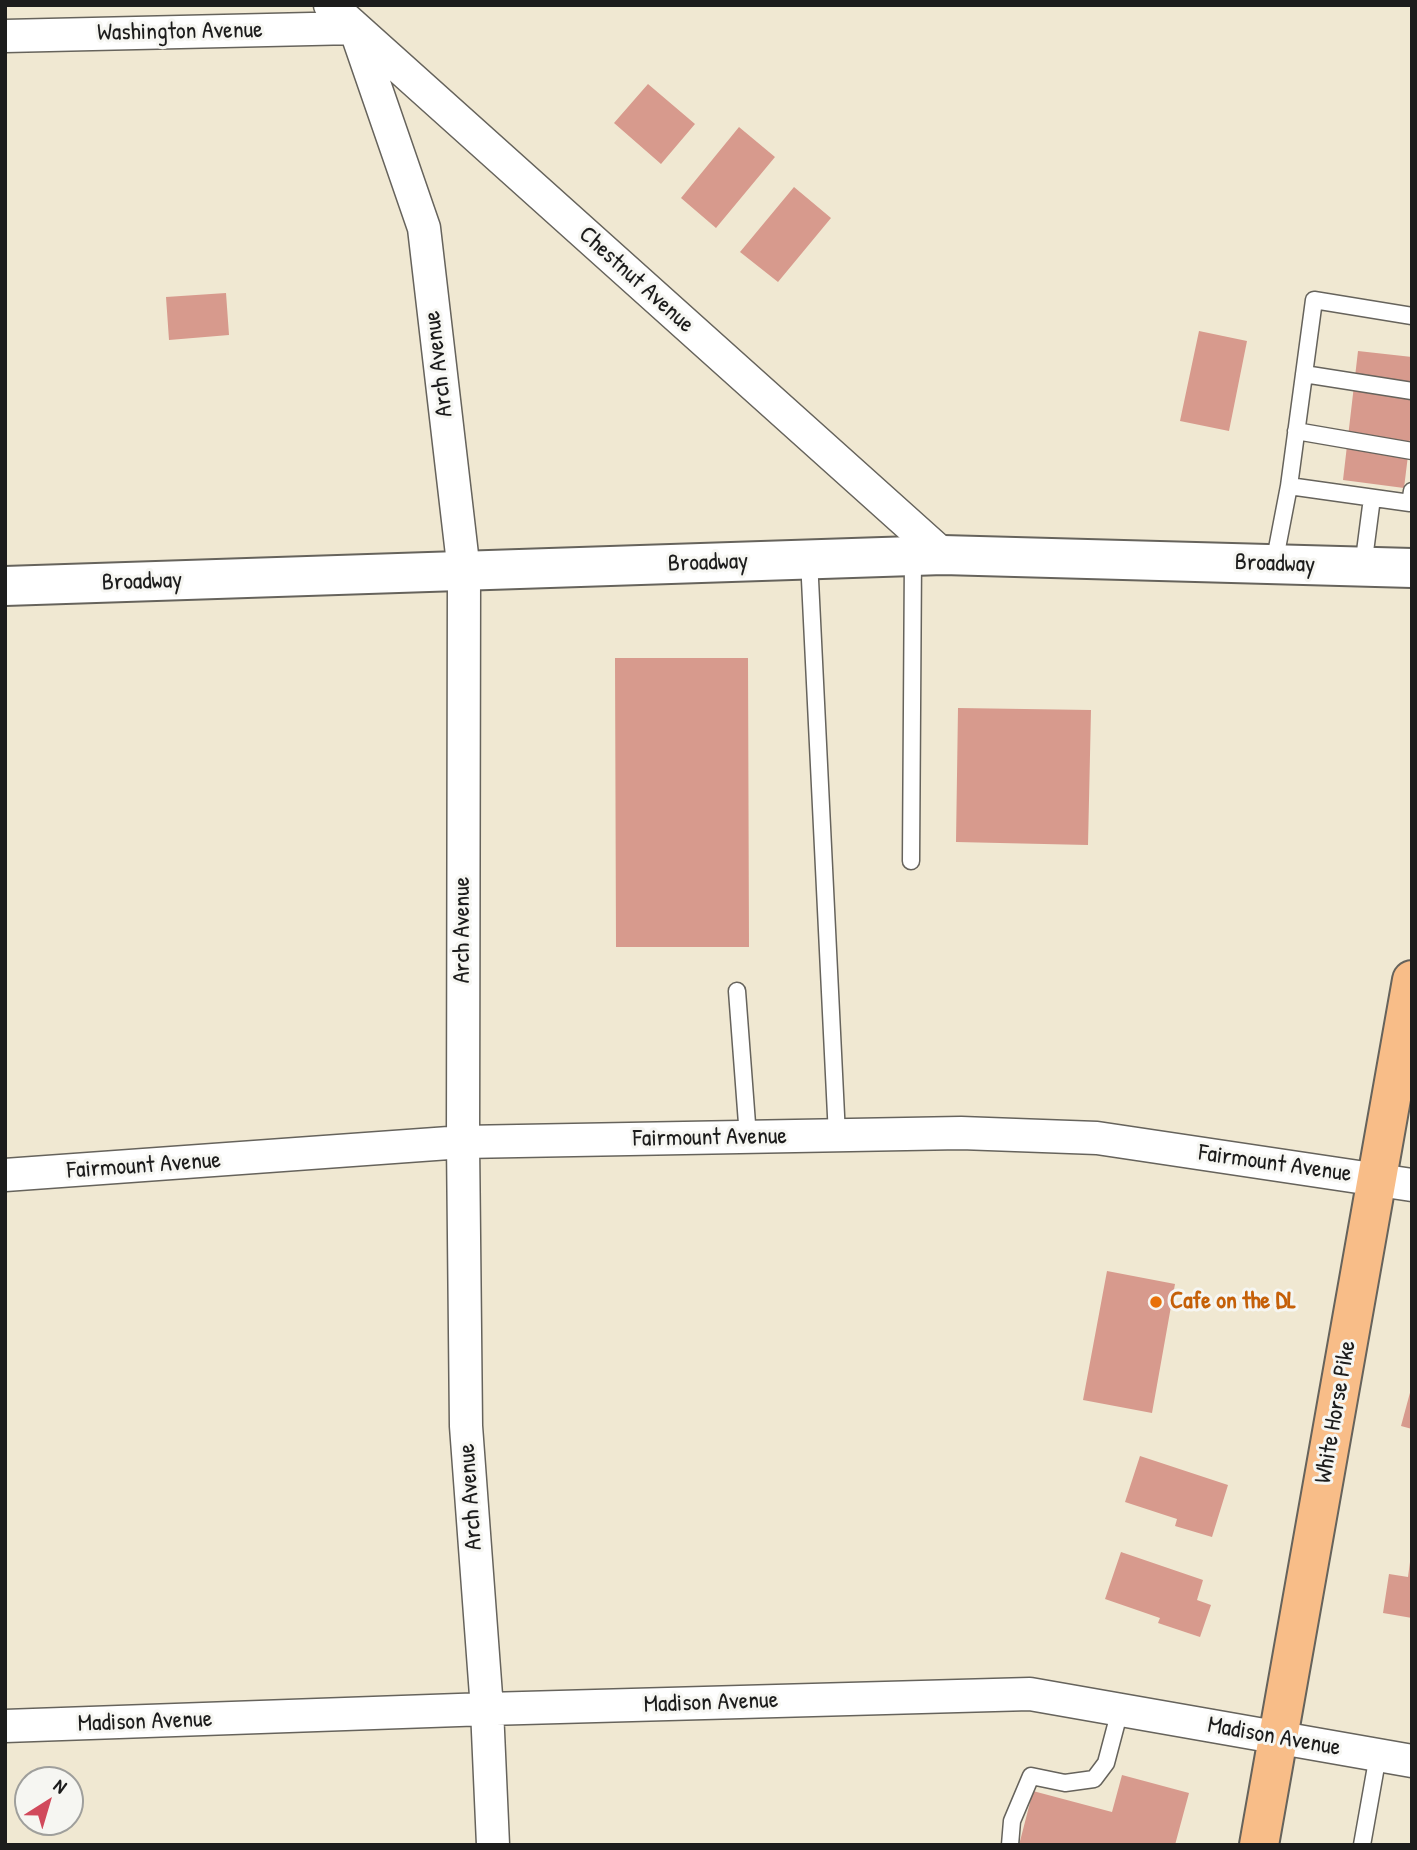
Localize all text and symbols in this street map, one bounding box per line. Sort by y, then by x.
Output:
street label: Washington Avenue [97,16,263,48]
street label: Chestnut Avenue [572,221,700,339]
street label: Arch Avenue [418,309,460,419]
street label: Broadway [667,547,749,579]
street label: Broadway [1234,548,1316,580]
street label: Broadway [101,566,183,598]
street label: Arch Avenue [449,877,477,983]
street label: Fairmount Avenue [633,1122,787,1154]
street label: Fairmount Avenue [1197,1139,1353,1189]
street label: Fairmount Avenue [66,1146,222,1186]
place label: Cafe on the DL [1170,1288,1296,1316]
marker: Cafe on the DL [1148,1294,1164,1310]
street label: White Horse Pike [1309,1338,1363,1486]
street label: Arch Avenue [453,1443,489,1551]
street label: Madison Avenue [643,1686,779,1720]
street label: Madison Avenue [77,1705,213,1739]
street label: Madison Avenue [1205,1711,1343,1763]
north arrow [14,1766,84,1836]
text: N [49,1772,72,1799]

